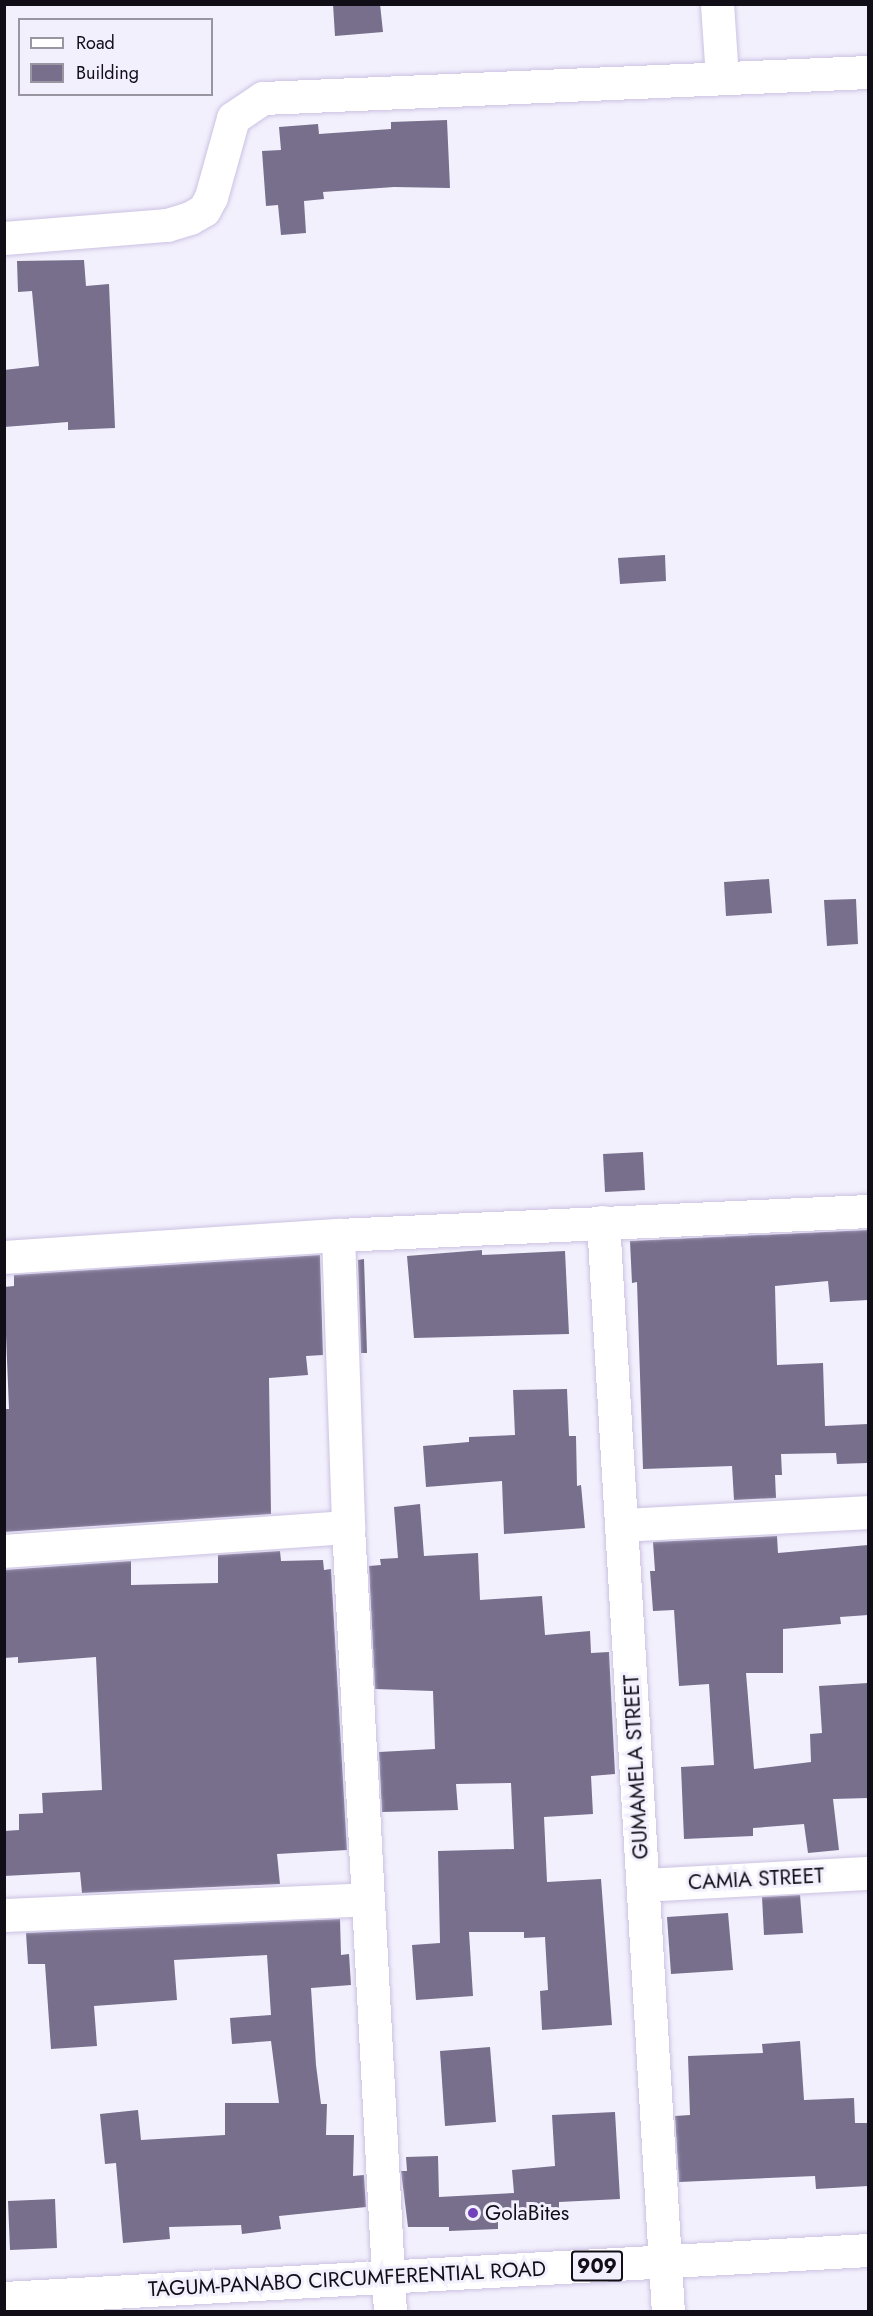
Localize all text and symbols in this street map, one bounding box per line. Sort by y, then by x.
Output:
legend [18,18,213,96]
text: Road [76,30,115,56]
text: Building [76,60,139,86]
street label: GUMAMELA STREET [619,1674,653,1860]
street label: CAMIA STREET [687,1863,825,1895]
place label: GolaBites [485,2200,569,2226]
marker: GolaBites [466,2206,480,2220]
road number: 909 [570,2249,624,2283]
street label: TAGUM-PANABO CIRCUMFERENTIAL ROAD [148,2256,546,2302]

